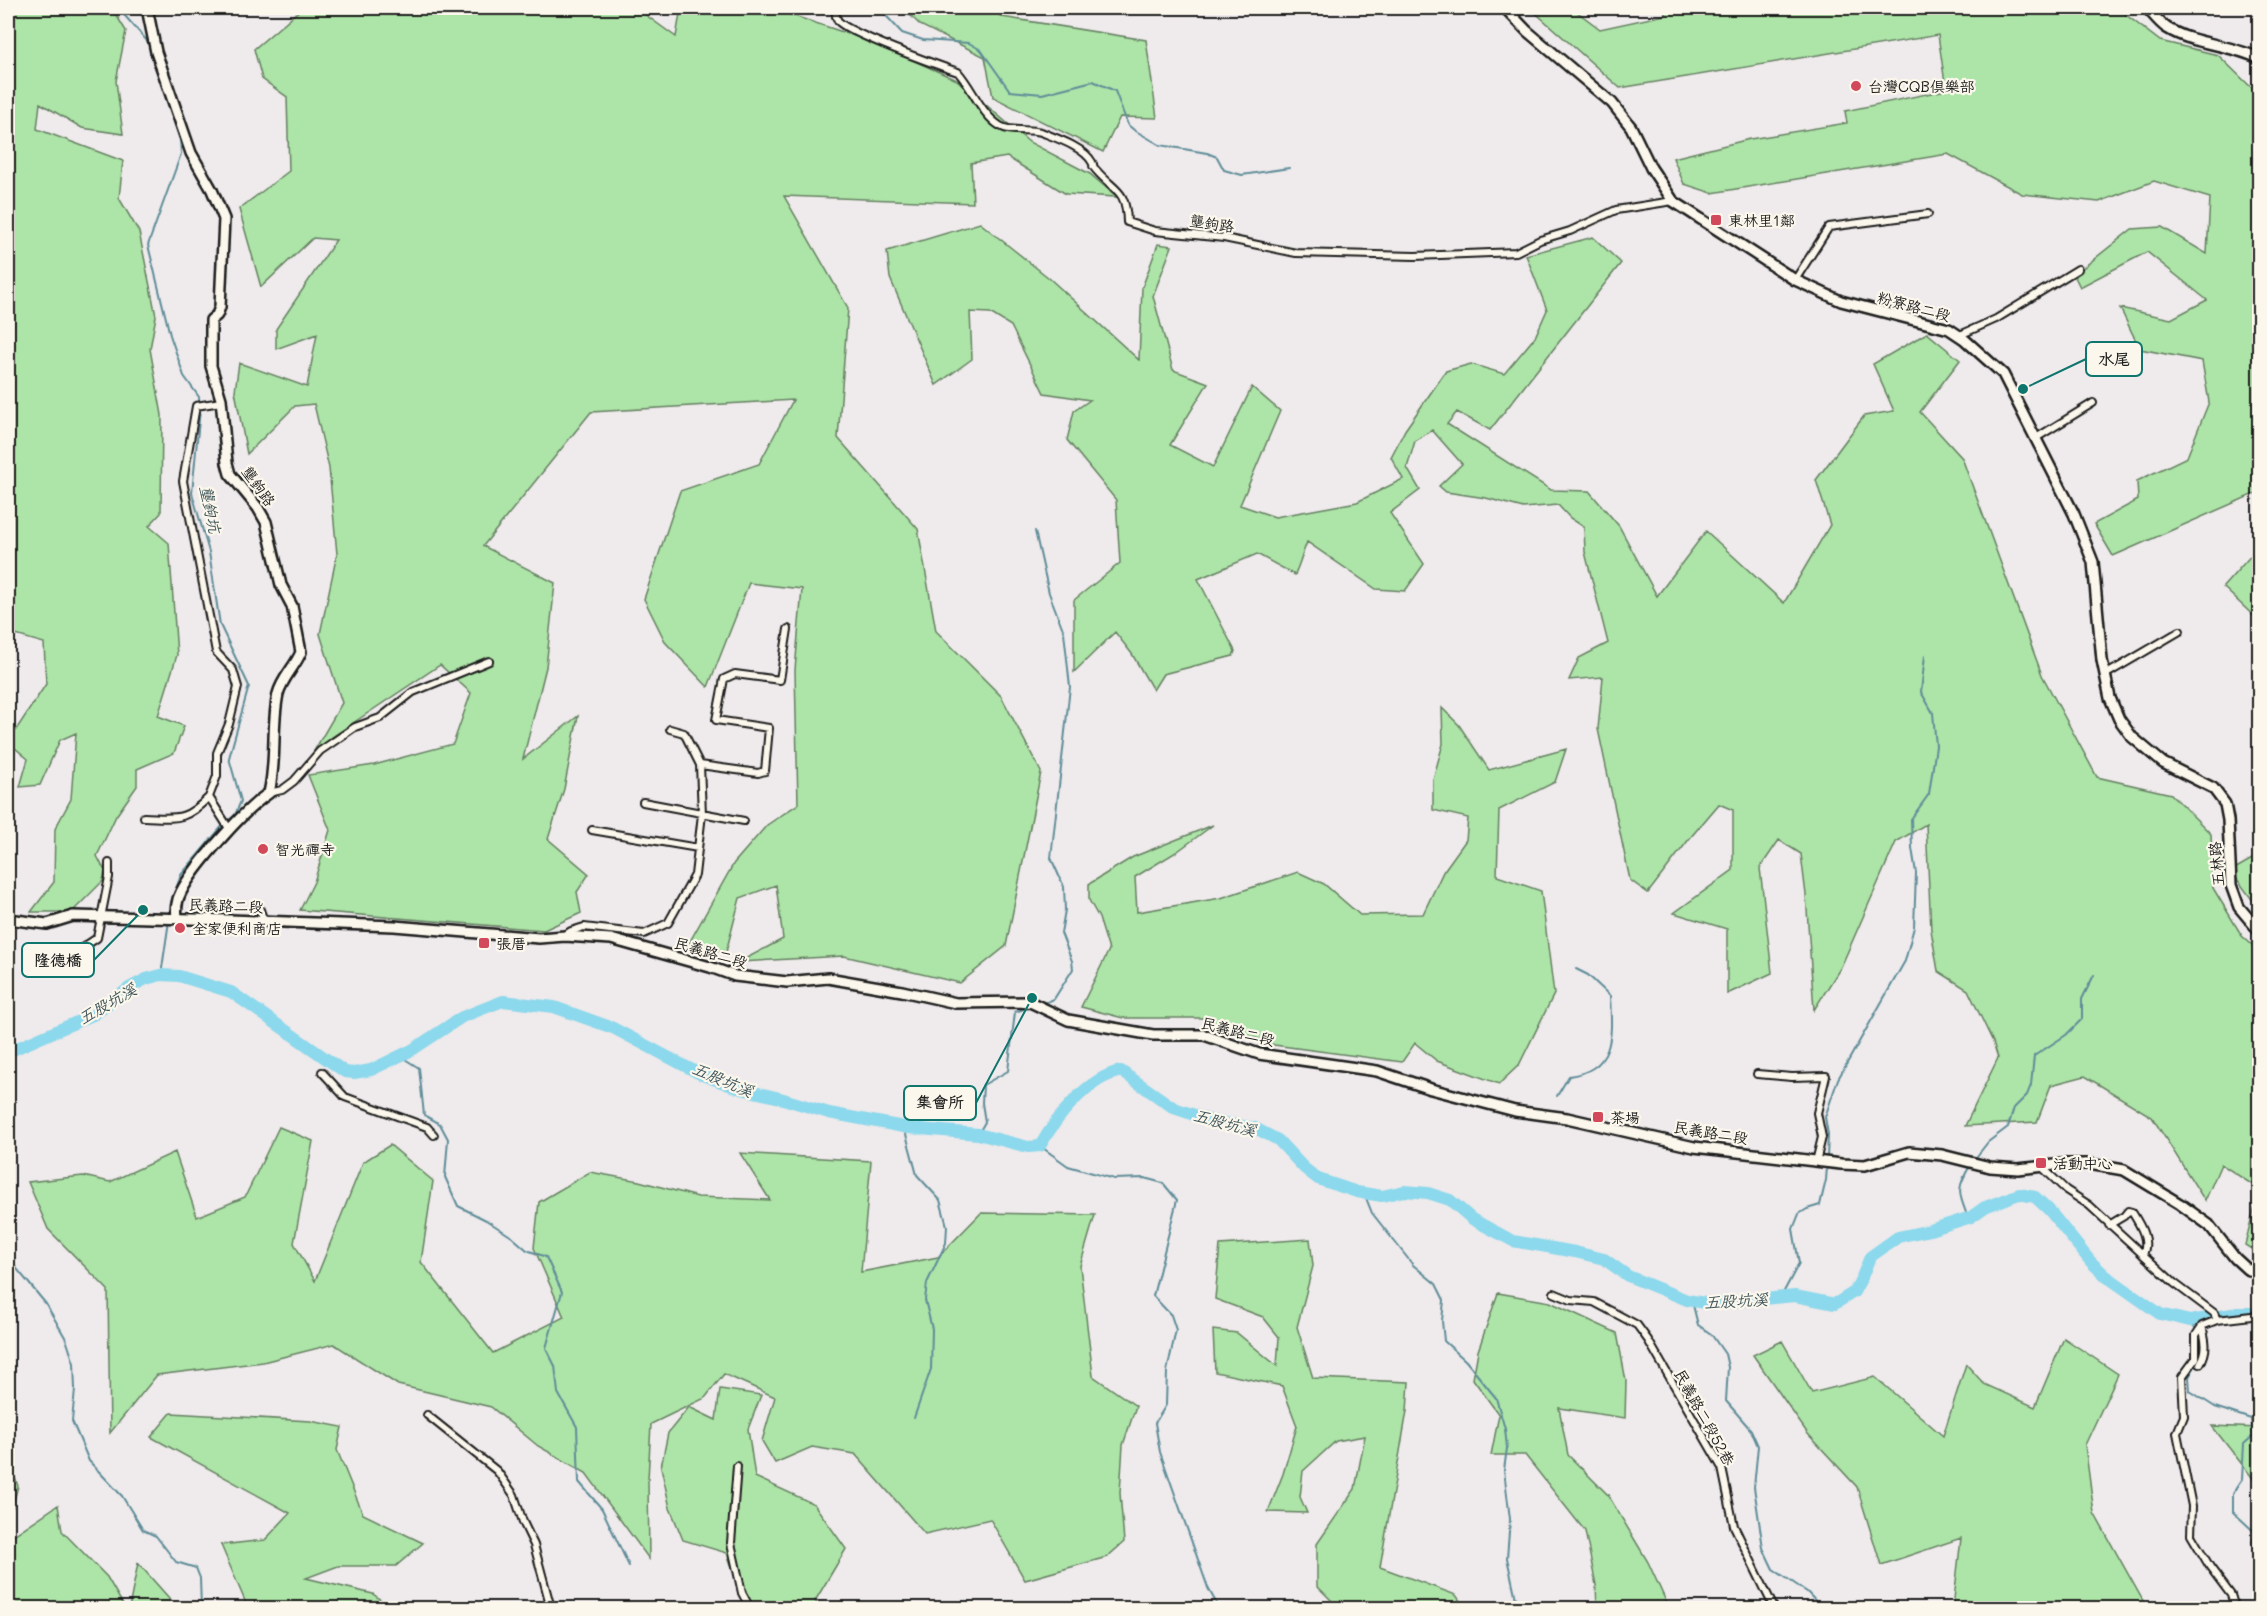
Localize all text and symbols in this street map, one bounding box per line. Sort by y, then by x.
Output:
place label: 台灣CQB俱樂部 [1868,76,1975,96]
marker: 台灣CQB俱樂部 [1849,79,1863,93]
street label: 壟鉤路 [1188,210,1236,236]
place label: 東林里1鄰 [1728,210,1795,230]
marker: 東林里1鄰 [1709,213,1723,227]
street label: 粉寮路二段 [1875,287,1953,325]
callout: 水尾 [2086,342,2142,376]
text: 水尾 [2098,348,2130,369]
street label: 壟鉤路 [238,462,280,510]
water label: 壟鉤坑 [196,483,227,537]
place label: 智光禪寺 [275,839,335,859]
street label: 五林路 [2204,841,2228,887]
marker: 智光禪寺 [256,842,270,856]
street label: 民義路二段 [188,894,264,916]
place label: 全家便利商店 [192,918,282,938]
marker: 全家便利商店 [173,921,187,935]
street label: 民義路二段 [672,932,750,972]
place label: 張厝 [496,933,526,953]
marker: 張厝 [477,936,491,950]
callout: 隆德橋 [22,943,94,977]
text: 隆德橋 [34,949,82,970]
water label: 五股坑溪 [74,977,141,1028]
street label: 民義路二段 [1199,1012,1277,1050]
water label: 五股坑溪 [689,1057,757,1102]
callout: 集會所 [904,1086,976,1120]
text: 集會所 [916,1091,964,1112]
water label: 五股坑溪 [1191,1104,1260,1141]
place label: 茶場 [1610,1107,1640,1127]
marker: 茶場 [1591,1110,1605,1124]
street label: 民義路二段 [1672,1116,1750,1148]
place label: 活動中心 [2053,1153,2113,1173]
marker: 活動中心 [2034,1156,2048,1170]
water label: 五股坑溪 [1703,1288,1769,1312]
street label: 民義路二段52巷 [1670,1365,1740,1469]

